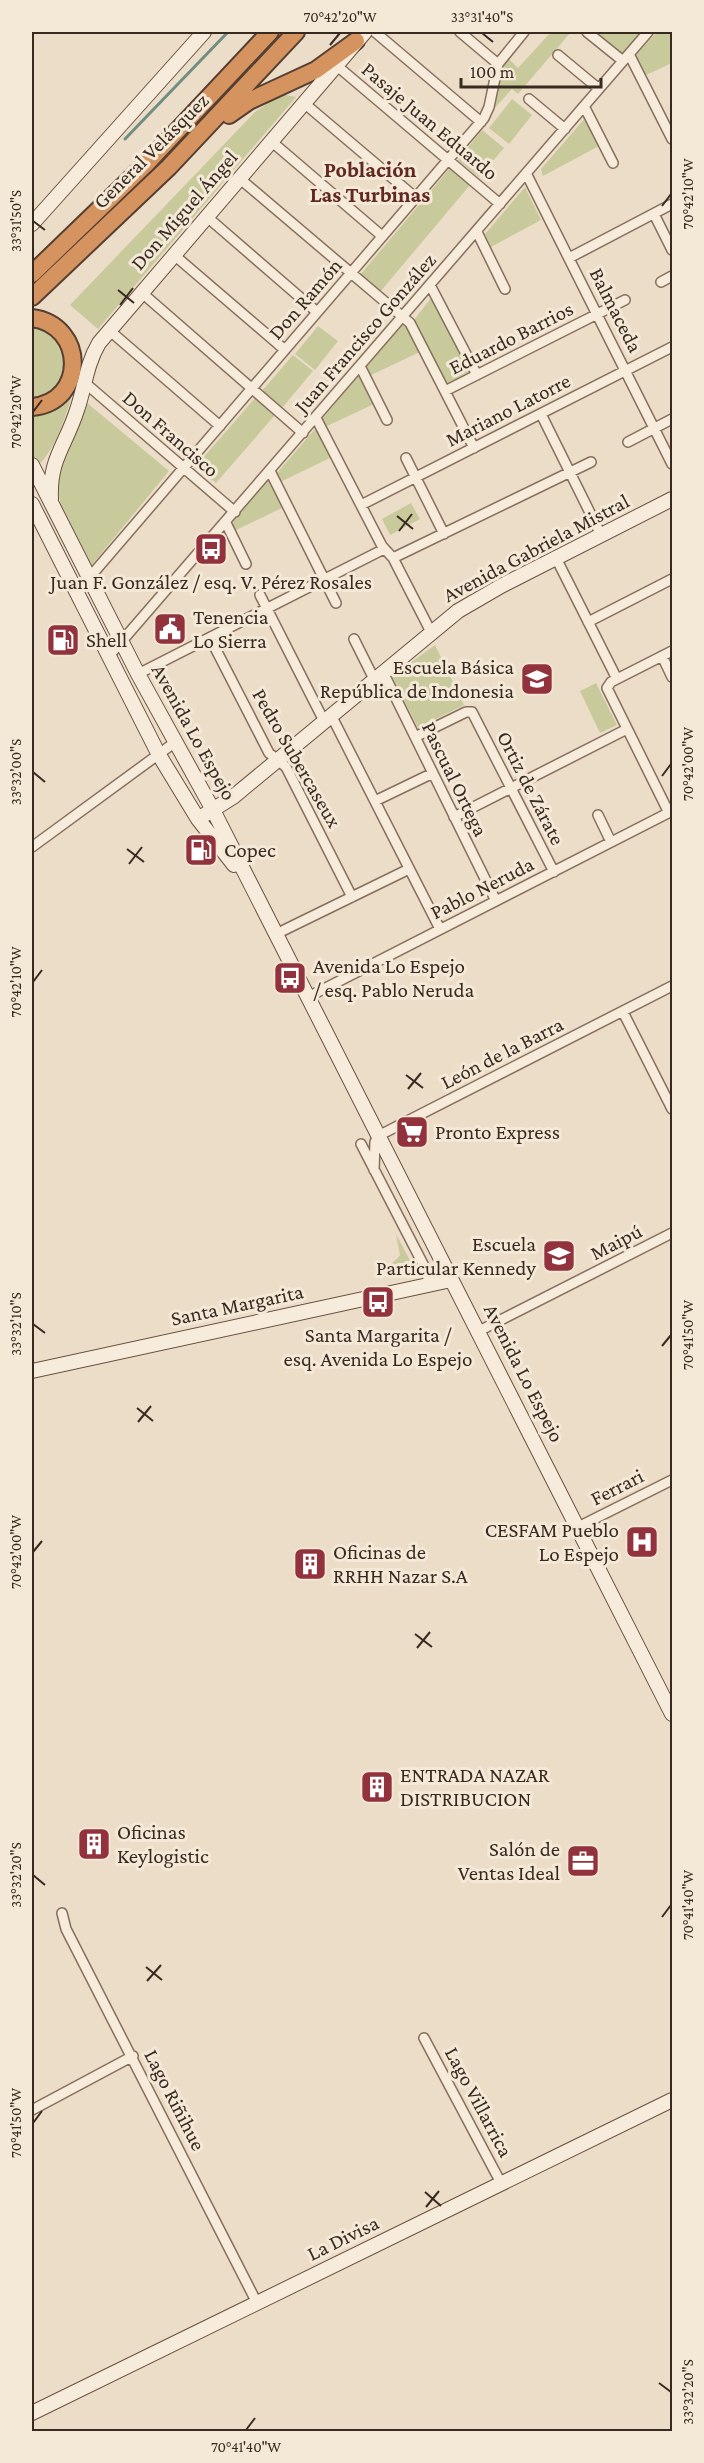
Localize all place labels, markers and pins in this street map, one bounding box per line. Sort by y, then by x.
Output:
bus stop icon: Juan F. González / esq. V. Pérez Rosales [193,531,229,567]
place label: Juan F. González / esq. V. Pérez Rosales [48,570,372,594]
place label: Tenencia Lo Sierra [193,605,269,653]
public building icon: Tenencia Lo Sierra [152,611,188,647]
fuel station icon: Shell [45,622,81,658]
place label: Shell [86,628,127,652]
place label: Escuela Básica República de Indonesia [320,655,514,703]
school or university icon: Escuela Básica República de Indonesia [519,661,555,697]
fuel station icon: Copec [183,832,219,868]
place label: Copec [224,838,276,862]
place label: Avenida Lo Espejo / esq. Pablo Neruda [313,954,474,1002]
bus stop icon: Avenida Lo Espejo / esq. Pablo Neruda [272,960,308,996]
supermarket icon: Pronto Express [394,1114,430,1150]
place label: Pronto Express [435,1120,560,1144]
place label: Escuela Particular Kennedy [376,1232,536,1280]
school or university icon: Escuela Particular Kennedy [541,1238,577,1274]
bus stop icon: Santa Margarita / esq. Avenida Lo Espejo [360,1284,396,1320]
place label: Santa Margarita / esq. Avenida Lo Espejo [284,1323,472,1371]
place label: CESFAM Pueblo Lo Espejo [485,1518,619,1566]
hospital icon: CESFAM Pueblo Lo Espejo [624,1524,660,1560]
place label: Oficinas de RRHH Nazar S.A [333,1540,468,1588]
building icon: Oficinas de RRHH Nazar S.A [292,1546,328,1582]
place label: ENTRADA NAZAR DISTRIBUCION [400,1763,550,1811]
building icon: ENTRADA NAZAR DISTRIBUCION [359,1769,395,1805]
place label: Oficinas Keylogistic [117,1820,209,1868]
building icon: Oficinas Keylogistic [76,1826,112,1862]
place label: Salón de Ventas Ideal [458,1837,560,1885]
office icon: Salón de Ventas Ideal [565,1843,601,1879]

